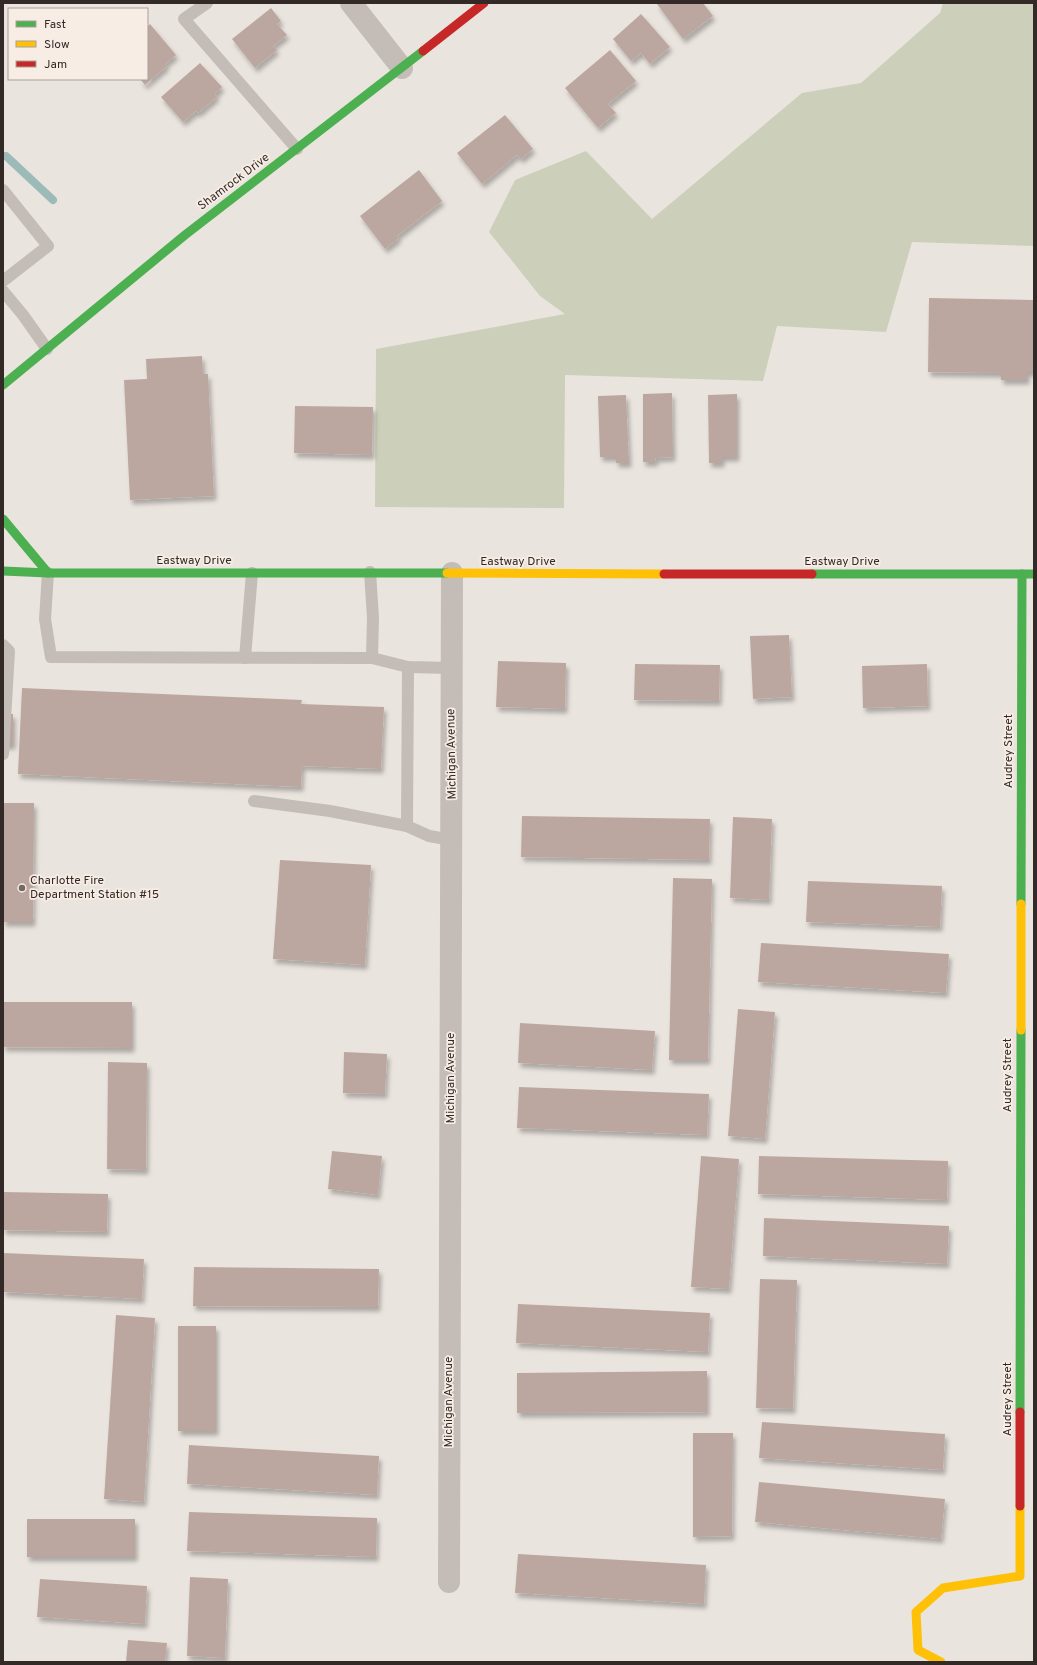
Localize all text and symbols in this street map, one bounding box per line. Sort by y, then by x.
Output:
legend [8,8,148,80]
text: Fast [44,17,66,33]
text: Slow [44,37,70,53]
text: Jam [44,57,67,73]
street label: Shamrock Drive [195,150,273,214]
street label: Eastway Drive [156,553,232,569]
street label: Eastway Drive [480,554,556,570]
street label: Eastway Drive [804,554,880,570]
street label: Michigan Avenue [443,708,461,800]
street label: Audrey Street [1001,714,1017,788]
place label: Charlotte Fire Department Station #15 [30,873,159,903]
marker: Charlotte Fire Department Station #15 [17,883,27,893]
street label: Michigan Avenue [443,1032,459,1124]
street label: Audrey Street [1000,1038,1016,1112]
street label: Michigan Avenue [441,1356,457,1448]
street label: Audrey Street [1000,1362,1016,1436]

